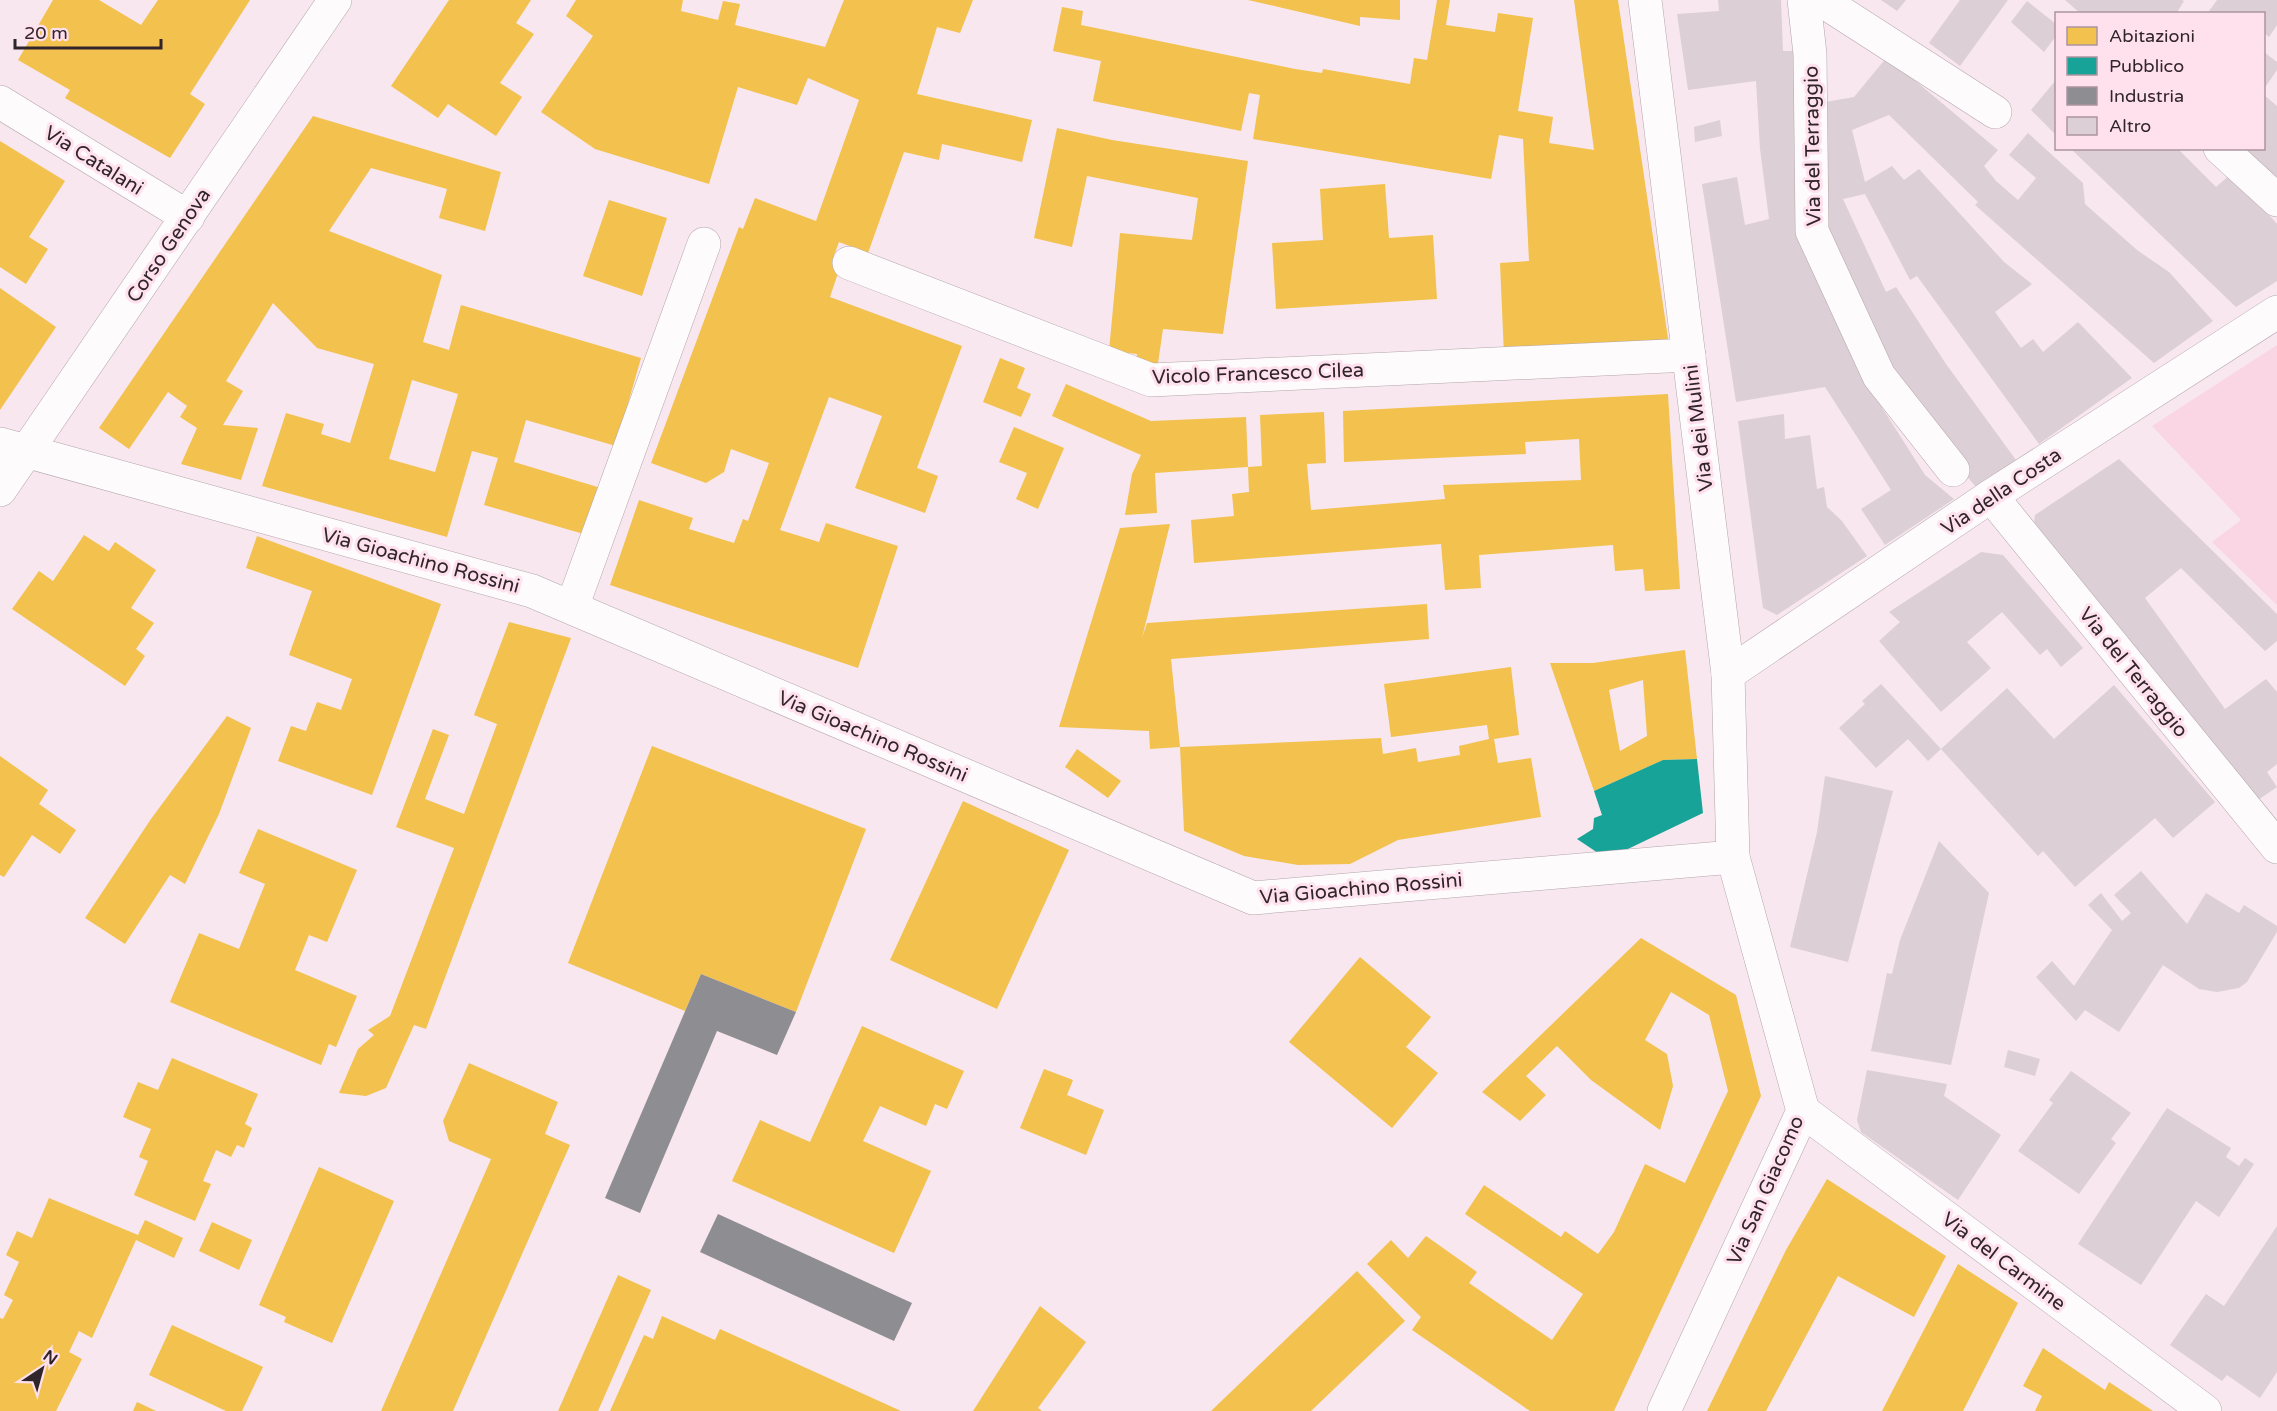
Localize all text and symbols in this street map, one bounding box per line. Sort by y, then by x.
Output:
scale bar [15,12,160,50]
legend [2055,12,2265,150]
text: 20 m [24,22,68,44]
text: Abitazioni [2109,25,2195,47]
text: Pubblico [2109,55,2184,77]
street label: Via del Terraggio [1800,66,1826,226]
text: Industria [2109,85,2184,107]
text: Altro [2109,115,2151,137]
street label: Via Catalani [40,121,147,201]
street label: Corso Genova [122,184,216,307]
street label: Vicolo Francesco Cilea [1152,358,1365,390]
street label: Via dei Mulini [1679,363,1719,493]
street label: Via della Costa [1937,443,2066,541]
street label: Via Gioachino Rossini [319,523,522,599]
street label: Via del Terraggio [2073,603,2193,743]
street label: Via Gioachino Rossini [774,686,971,788]
street label: Via Gioachino Rossini [1259,868,1464,910]
street label: Via San Giacomo [1722,1112,1810,1269]
street label: Via del Carmine [1937,1207,2070,1316]
north arrow [12,1339,72,1399]
text: N [39,1346,61,1370]

